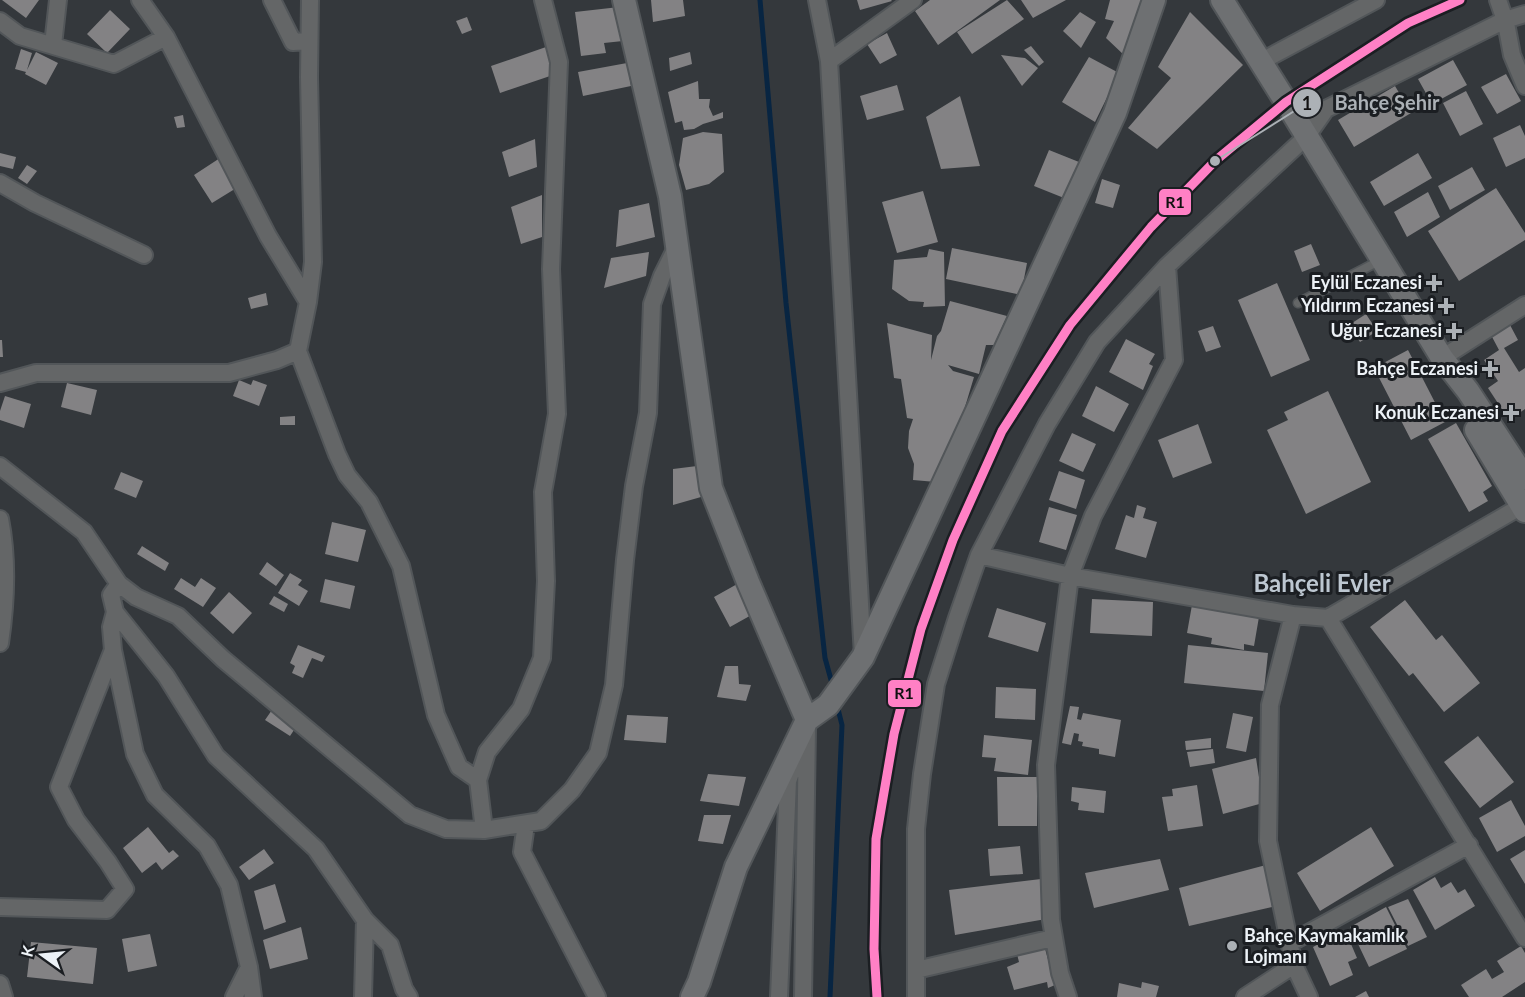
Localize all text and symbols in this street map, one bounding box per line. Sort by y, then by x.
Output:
callout: Bahçe Şehir [1292,84,1451,122]
text: Bahçe Şehir [1335,90,1440,114]
text: 1 [1302,92,1312,114]
line badge: R1 [1158,188,1192,216]
text: R1 [1165,192,1185,211]
place label: Eylül Eczanesi [1311,271,1422,293]
marker: Eylül Eczanesi [1427,276,1441,290]
place label: Yıldırım Eczanesi [1300,294,1434,316]
marker: Yıldırım Eczanesi [1439,299,1453,313]
place label: Uğur Eczanesi [1330,319,1442,341]
marker: Uğur Eczanesi [1447,324,1461,338]
place label: Bahçe Eczanesi [1356,357,1478,379]
marker: Bahçe Eczanesi [1483,362,1497,376]
place label: Konuk Eczanesi [1374,401,1499,423]
marker: Konuk Eczanesi [1504,406,1518,420]
district label: Bahçeli Evler [1253,568,1391,597]
line badge: R1 [887,679,922,708]
text: R1 [894,683,914,702]
place label: Bahçe Kaymakamlık Lojmanı [1244,924,1405,967]
north arrow [12,925,72,985]
marker: Bahçe Kaymakamlık Lojmanı [1225,939,1239,953]
text: K [16,942,38,959]

